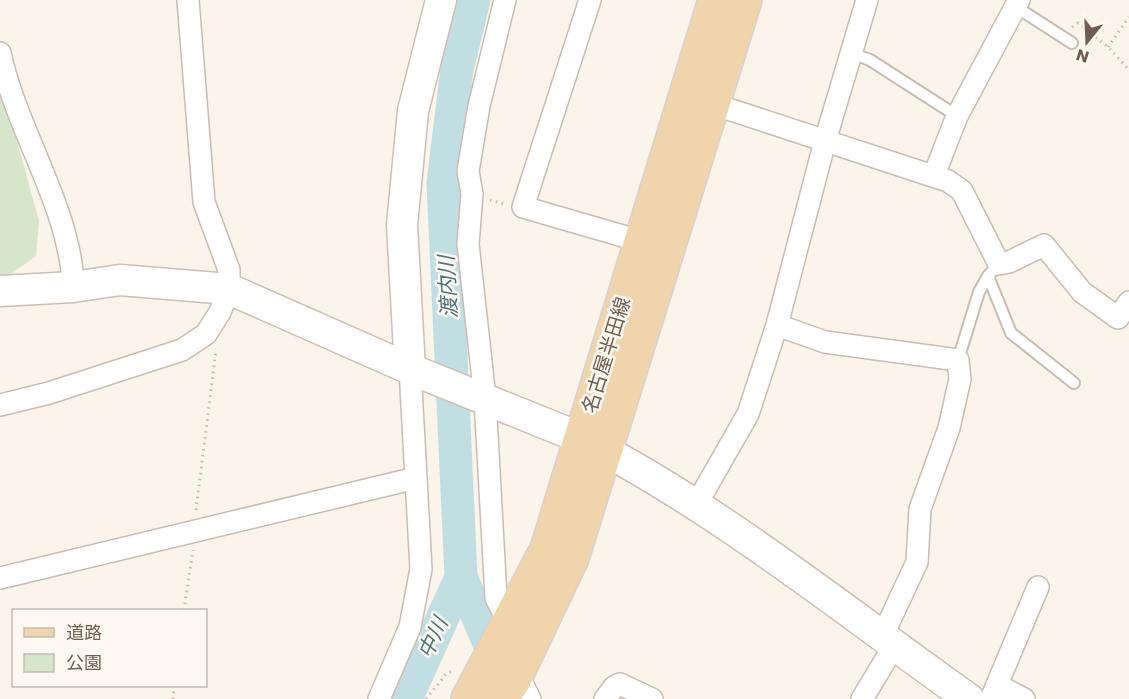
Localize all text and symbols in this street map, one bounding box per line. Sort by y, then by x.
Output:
north arrow [1057,12,1117,72]
text: N [1073,43,1092,69]
water label: 渡内川 [431,253,464,319]
street label: 名古屋半田線 [575,294,637,416]
legend [12,609,207,687]
water label: 中川 [411,611,455,663]
text: 道路 [66,620,102,645]
text: 公園 [66,650,102,675]

